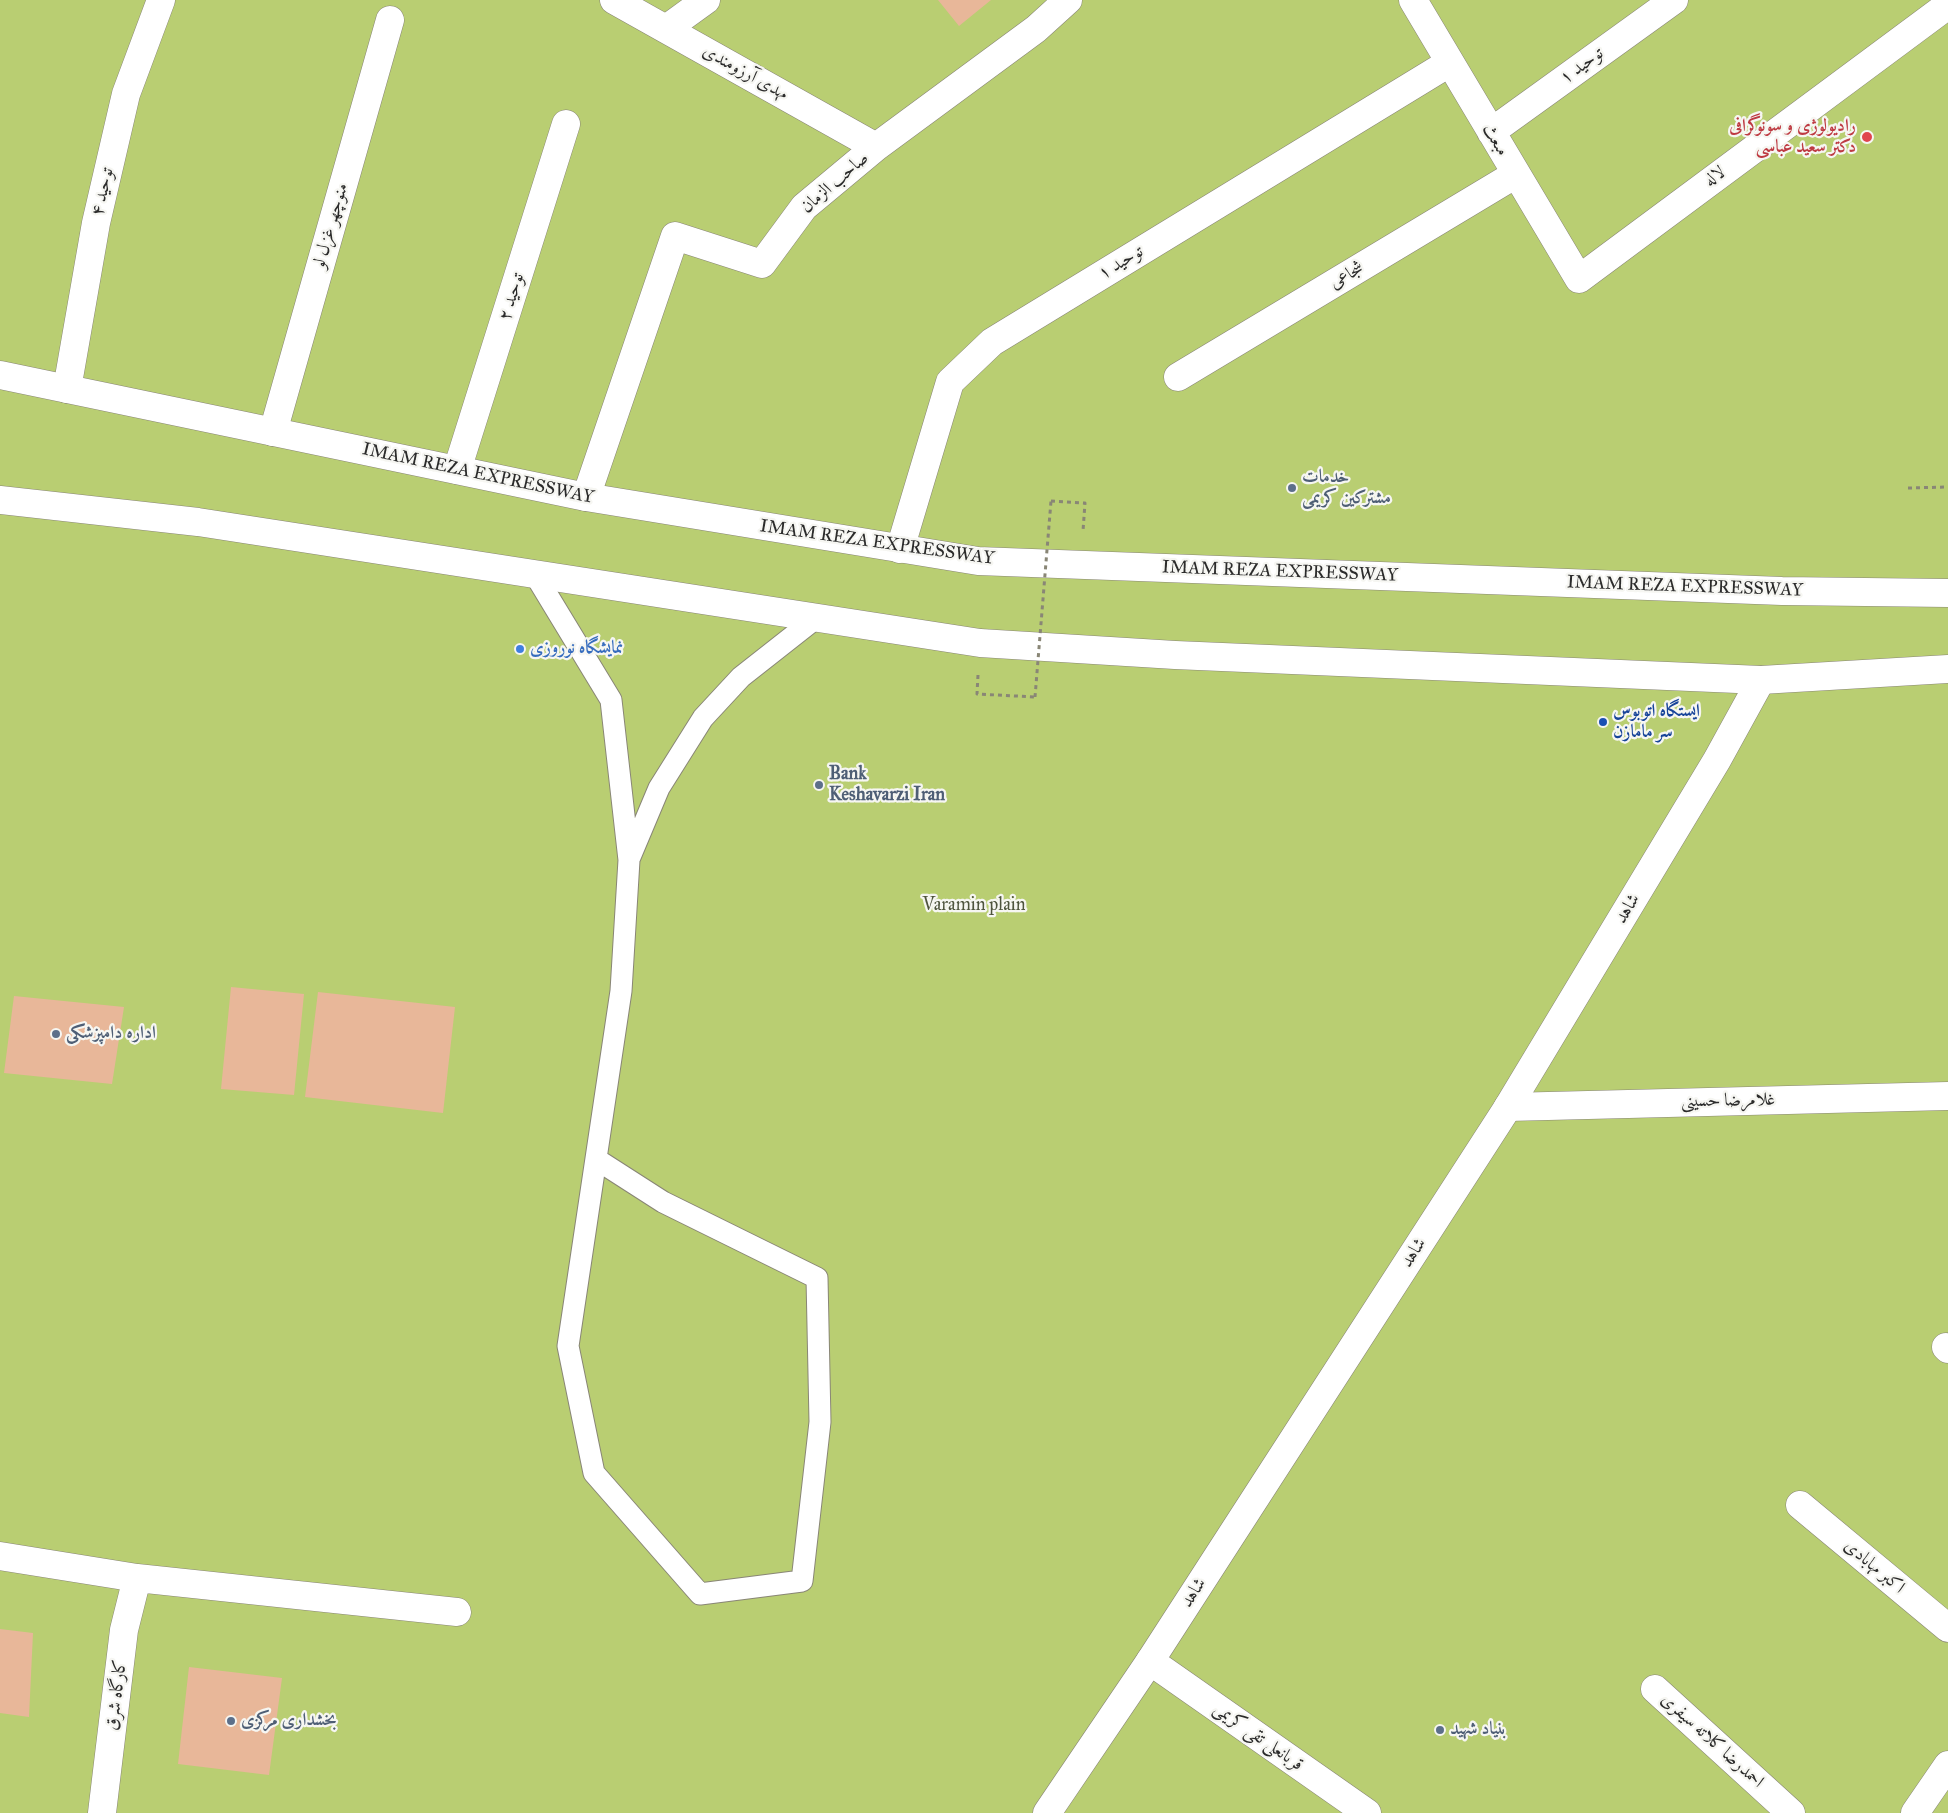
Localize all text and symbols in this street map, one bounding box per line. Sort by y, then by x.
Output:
street label: مهدی آرزومندی [698,41,792,105]
street label: توحید ۱ [1556,43,1608,89]
place label: رادیولوژی و سونوگرافی دکتر سعید عباسی [1729,116,1856,158]
street label: مبعث [1477,120,1513,160]
marker: رادیولوژی و سونوگرافی دکتر سعید عباسی [1860,130,1874,144]
street label: صاحب الزمان [797,148,873,218]
street label: لاله [1700,162,1730,192]
street label: توحید ۴ [87,166,119,218]
street label: منوچهر غزل لو [309,181,353,271]
street label: توحید ۱ [1095,241,1147,285]
street label: شجاعی [1326,257,1368,295]
street label: توحید ۲ [495,271,529,323]
street label: IMAM REZA EXPRESSWAY [360,439,596,509]
place label: خدمات مشترکین کریمی [1302,467,1391,509]
marker: خدمات مشترکین کریمی [1286,482,1298,494]
street label: IMAM REZA EXPRESSWAY [758,516,996,570]
street label: IMAM REZA EXPRESSWAY [1161,557,1399,587]
street label: IMAM REZA EXPRESSWAY [1566,572,1804,602]
place label: نمایشگاه نوروزی [530,638,623,660]
marker: نمایشگاه نوروزی [514,643,526,655]
place label: ایستگاه اتوبوس سر مامازن [1613,701,1700,744]
marker: ایستگاه اتوبوس سر مامازن [1597,716,1609,728]
place label: Bank Keshavarzi Iran [829,764,945,806]
marker: Bank Keshavarzi Iran [813,779,825,791]
street label: شاهد [1611,890,1645,928]
park label: Varamin plain [923,895,1025,917]
place label: اداره دامپزشکی [66,1023,156,1045]
marker: اداره دامپزشکی [50,1028,62,1040]
street label: غلامرضا حسینی [1681,1089,1775,1113]
street label: شاهد [1397,1234,1431,1272]
street label: اکبر مهابادی [1839,1535,1909,1599]
street label: شاهد [1177,1574,1211,1612]
street label: کارگاه شرق [102,1658,132,1732]
street label: احمدرضا کلاته سیفری [1656,1689,1768,1793]
street label: قربانعلی تقی کریمی [1209,1698,1307,1776]
place label: بخشداری مرکزی [241,1710,337,1732]
marker: بخشداری مرکزی [225,1715,237,1727]
place label: بنیاد شهید [1450,1719,1506,1741]
marker: بنیاد شهید [1434,1724,1446,1736]

